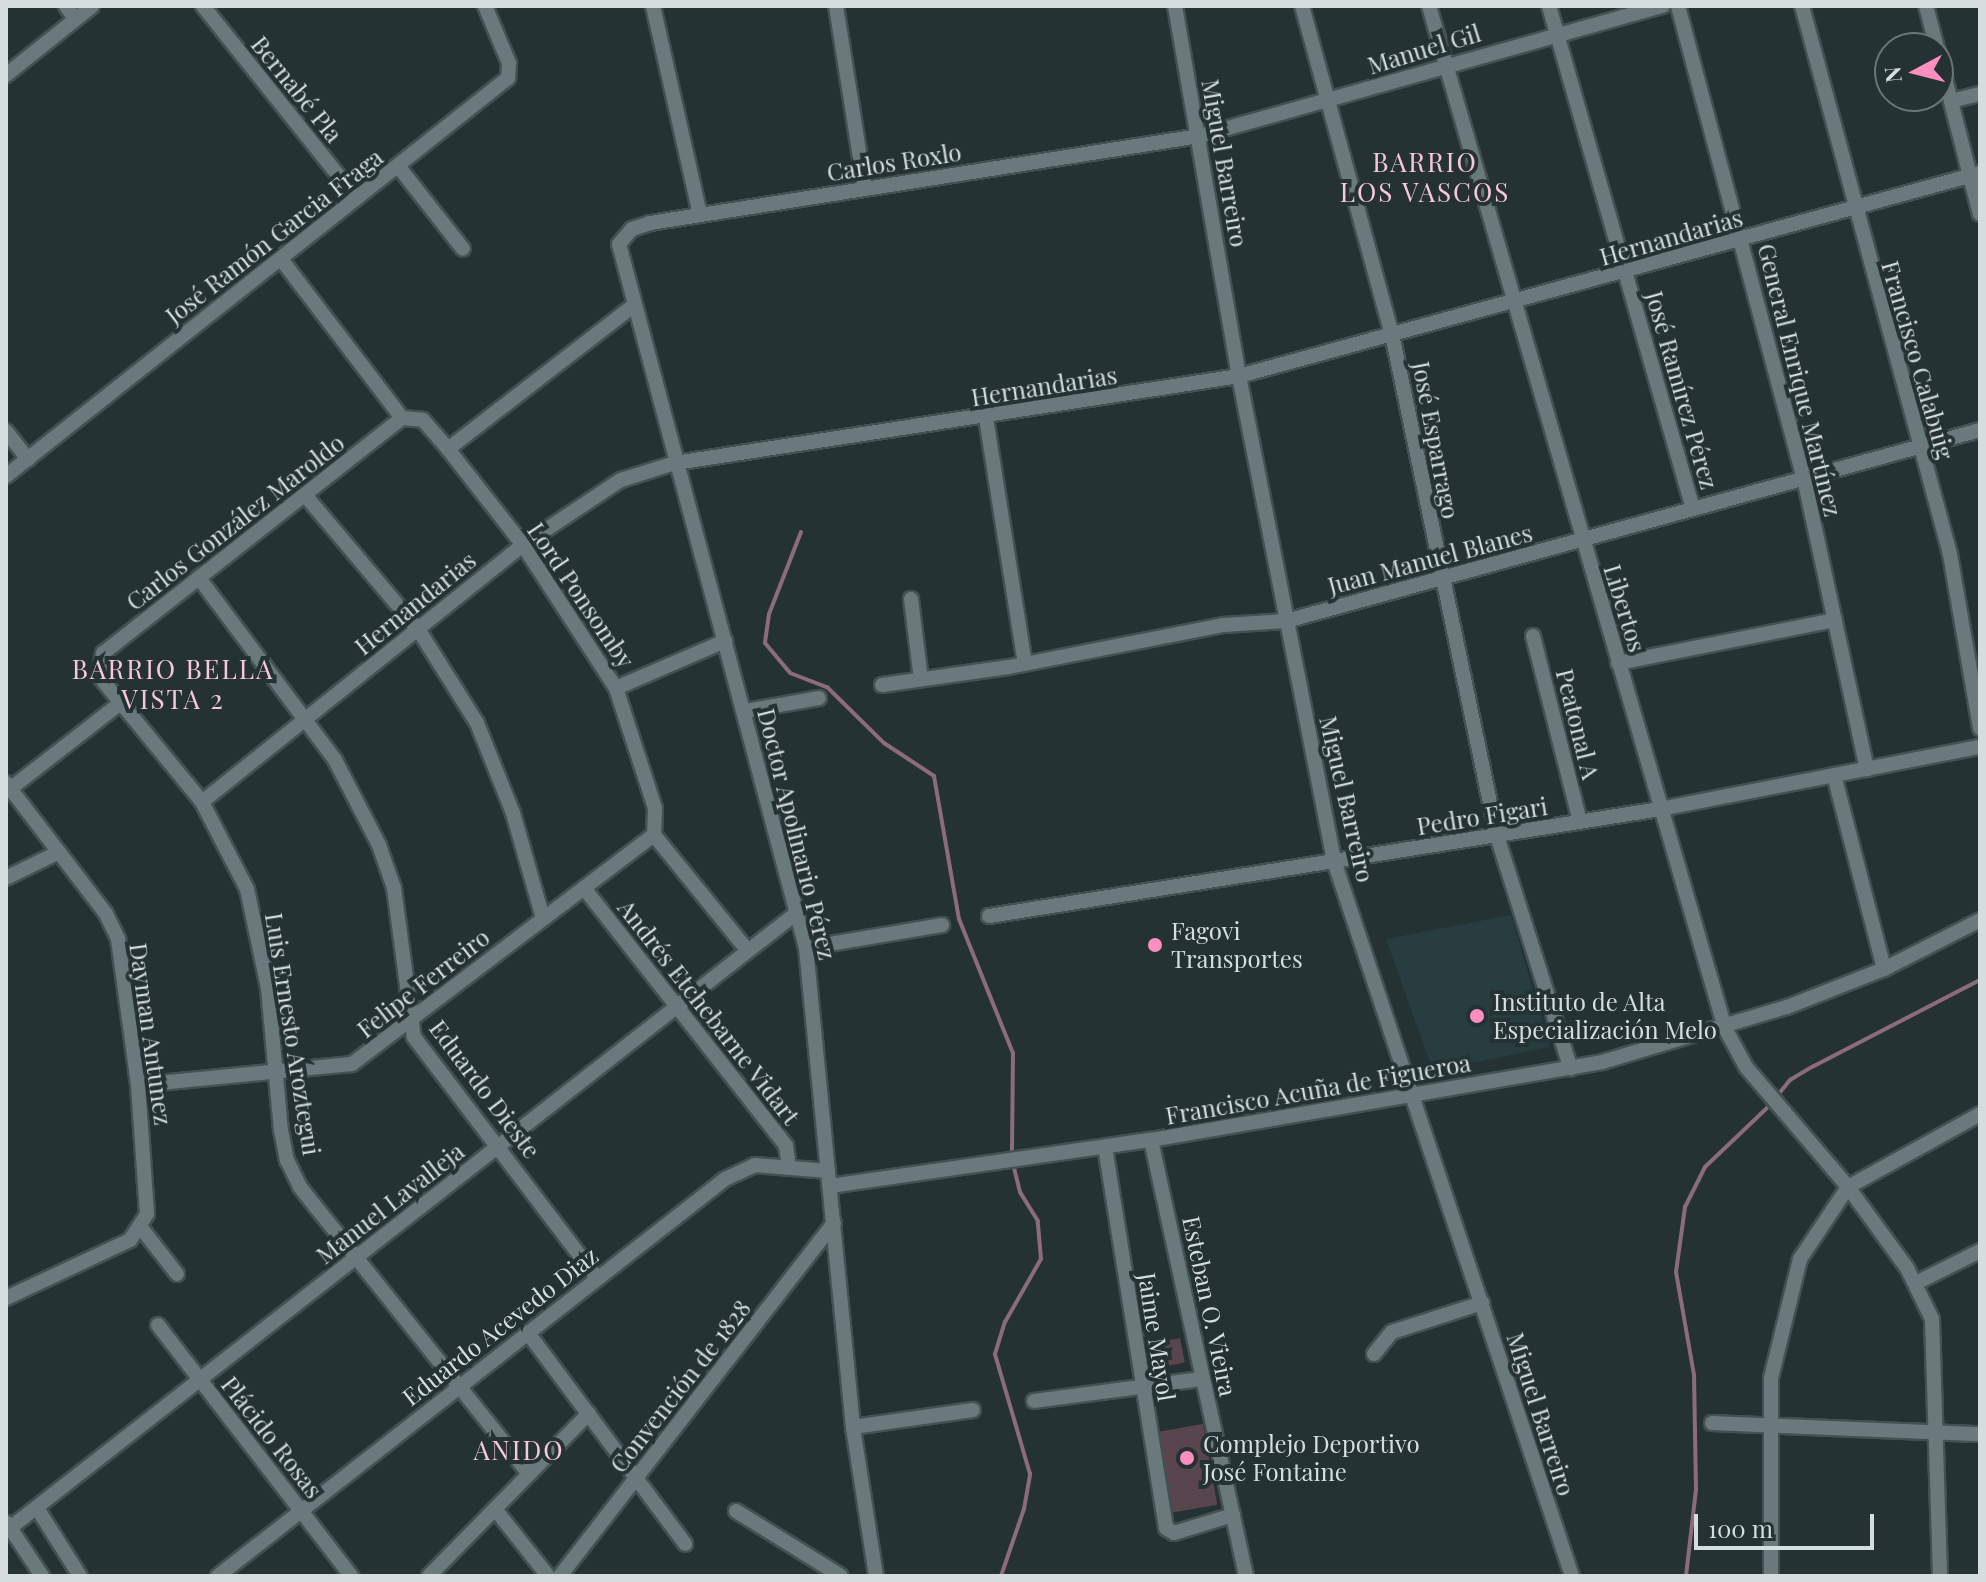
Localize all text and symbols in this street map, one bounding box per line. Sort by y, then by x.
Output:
street label: Manuel Gil [1364,18,1484,80]
street label: Bernabé Pla [245,30,349,148]
north arrow [1874,32,1954,112]
text: N [1876,65,1908,84]
street label: Miguel Barreiro [1196,77,1254,249]
street label: Carlos Roxlo [825,137,963,187]
street label: José Ramón Garcia Fraga [160,142,388,330]
district label: BARRIO LOS VASCOS [1339,146,1511,208]
street label: Hernandarias [1596,203,1746,271]
street label: General Enrique Martínez [1752,241,1848,519]
street label: Francisco Calabuig [1876,257,1960,463]
street label: José Ramírez Pérez [1640,288,1724,492]
street label: José Esparrago [1407,359,1465,521]
street label: Hernandarias [969,360,1119,412]
street label: Carlos González Maroldo [120,428,350,616]
street label: Lord Ponsomby [522,517,640,673]
street label: Juan Manuel Blanes [1325,518,1535,600]
street label: Hernandarias [349,545,481,661]
street label: Libertos [1598,561,1652,655]
district label: BARRIO BELLA VISTA 2 [72,653,274,714]
street label: Peatonal A [1550,665,1606,783]
street label: Doctor Apolinario Pérez [752,705,842,963]
street label: Miguel Barreiro [1314,713,1380,885]
street label: Pedro Figari [1415,791,1549,841]
street label: Andrés Etchebarne Vidart [612,893,806,1131]
street label: Luis Ernesto Aroztegui [260,910,326,1158]
place label: Fagovi Transportes [1171,917,1303,973]
street label: Felipe Ferreiro [351,922,495,1044]
marker: Fagovi Transportes [1146,936,1164,954]
street label: Dayman Antunez [124,941,178,1127]
place label: Instituto de Alta Especialización Melo [1493,988,1717,1044]
marker: Instituto de Alta Especialización Melo [1468,1007,1486,1025]
street label: Eduardo Dieste [424,1014,546,1164]
street label: Francisco Acuña de Figueroa [1163,1048,1473,1130]
street label: Manuel Lavalleja [310,1136,470,1270]
street label: Esteban O. Vieira [1177,1213,1243,1399]
street label: Eduardo Acevedo Diaz [396,1240,604,1412]
street label: Jaime Mayol [1133,1271,1181,1403]
street label: Convención de 1828 [604,1294,756,1478]
street label: Miguel Barreiro [1501,1329,1581,1499]
street label: Plácido Rosas [216,1370,328,1504]
place label: Complejo Deportivo José Fontaine [1203,1430,1420,1486]
district label: ANIDO [473,1434,565,1466]
marker: Complejo Deportivo José Fontaine [1178,1449,1196,1467]
scale bar [1698,1498,1878,1548]
text: 100 m [1708,1512,1773,1544]

